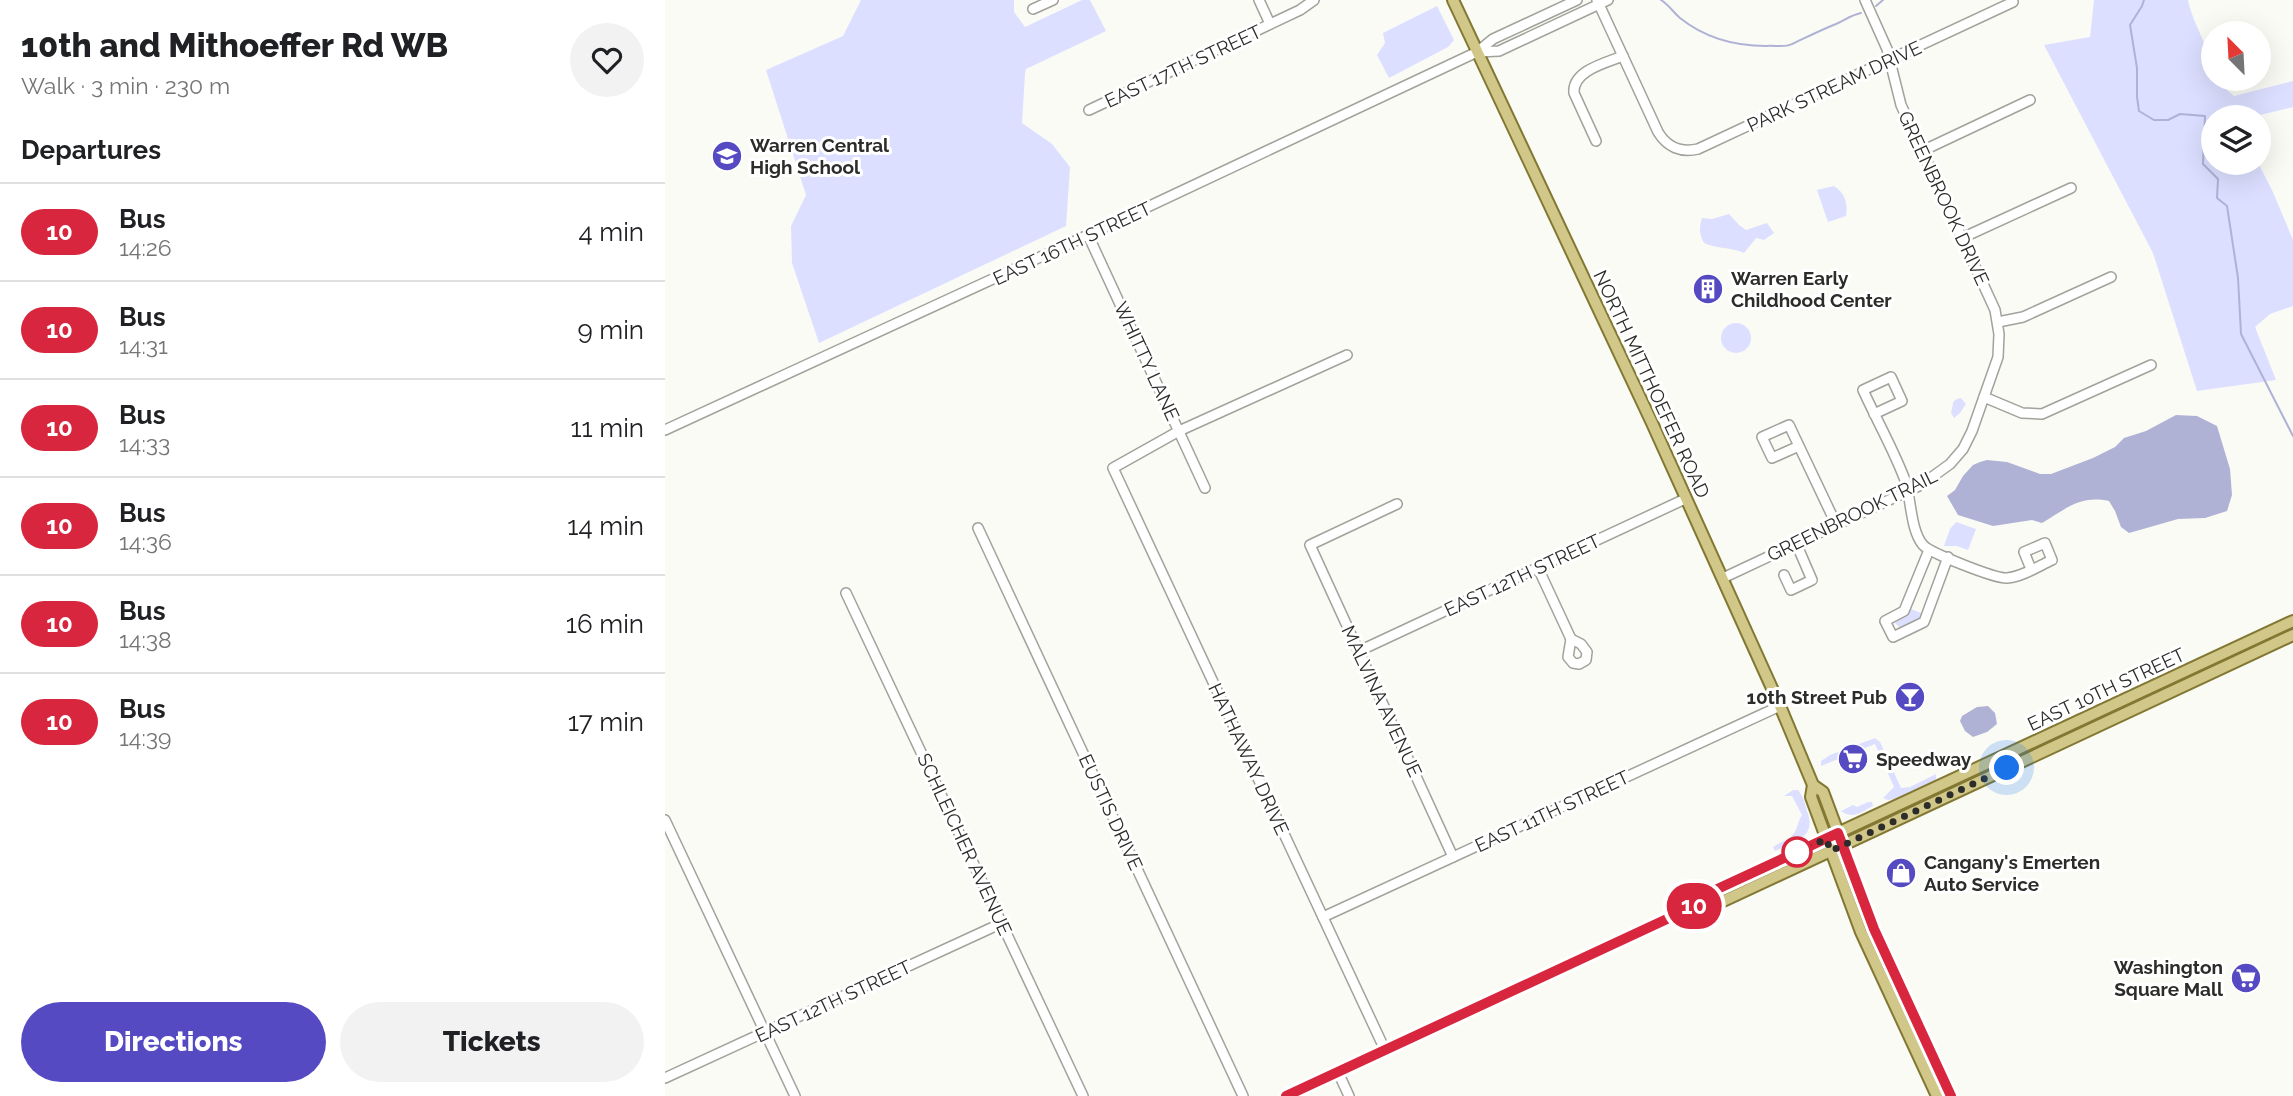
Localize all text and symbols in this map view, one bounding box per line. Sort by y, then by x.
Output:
street label: EAST 17TH STREET [1101,20,1265,112]
north arrow [2201,21,2271,91]
map controls [2201,21,2271,175]
button: heart [570,23,644,97]
text: 10th and Mithoeffer Rd WB [21,26,448,65]
street label: PARK STREAM DRIVE [1743,36,1925,136]
text: Walk · 3 min · 230 m [21,72,230,99]
button: layers [2201,105,2271,175]
street label: GREENBROOK DRIVE [1894,108,1994,288]
place label: Warren Central High School [750,134,890,178]
text: Departures [21,135,161,165]
school or university icon: Warren Central High School [710,139,744,173]
street label: EAST 16TH STREET [990,197,1155,289]
text: Bus [119,204,166,234]
text: 10 [46,217,73,246]
text: 4 min [578,217,644,247]
text: 14:26 [119,234,172,261]
street label: NORTH MITTHOEFER ROAD [1589,267,1715,501]
place label: Warren Early Childhood Center [1731,267,1892,311]
building icon: Warren Early Childhood Center [1691,272,1725,306]
street label: WHITTY LANE [1110,298,1184,424]
text: Bus [119,302,166,332]
text: 10 [46,315,73,344]
text: 9 min [577,315,644,345]
text: 14:31 [119,332,168,359]
text: Bus [119,400,166,430]
text: 10 [46,413,73,442]
text: 11 min [570,413,644,443]
text: 14:33 [119,430,170,457]
street label: GREENBROOK TRAIL [1763,464,1941,566]
text: Bus [119,498,166,528]
text: 10 [46,511,73,540]
text: 14 min [567,511,644,541]
text: 14:36 [119,528,172,555]
street label: EAST 12TH STREET [1441,529,1604,621]
text: Bus [119,596,166,626]
text: 10 [46,609,73,638]
text: 16 min [566,609,644,639]
street label: MALVINA AVENUE [1337,622,1427,780]
text: 14:38 [119,626,172,653]
street label: EAST 10TH STREET [2024,643,2188,735]
street label: HATHAWAY DRIVE [1204,680,1294,838]
bar icon: 10th Street Pub [1893,680,1927,714]
place label: 10th Street Pub [1747,686,1887,708]
text: Bus [119,694,166,724]
text: 10 [46,707,73,736]
text: 17 min [568,707,644,737]
text: 14:39 [119,724,172,751]
supermarket icon: Speedway [1836,742,1870,776]
place label: Speedway [1876,748,1972,770]
street label: SCHLEICHER AVENUE [913,750,1017,938]
your location [1989,750,2024,785]
street label: EUSTIS DRIVE [1075,751,1147,873]
street label: EAST 11TH STREET [1471,765,1633,856]
unlabelled marker [1782,837,1812,867]
place label: Cangany's Emerten Auto Service [1924,851,2100,895]
shop icon: Cangany's Emerten Auto Service [1884,856,1918,890]
line badge: 10 [1663,883,1725,929]
text: 10 [1681,891,1707,920]
street label: EAST 12TH STREET [752,955,915,1047]
place label: Washington Square Mall [2114,956,2224,1000]
supermarket icon: Washington Square Mall [2229,961,2263,995]
button: Directions [21,1002,326,1082]
button: Tickets [340,1002,644,1082]

